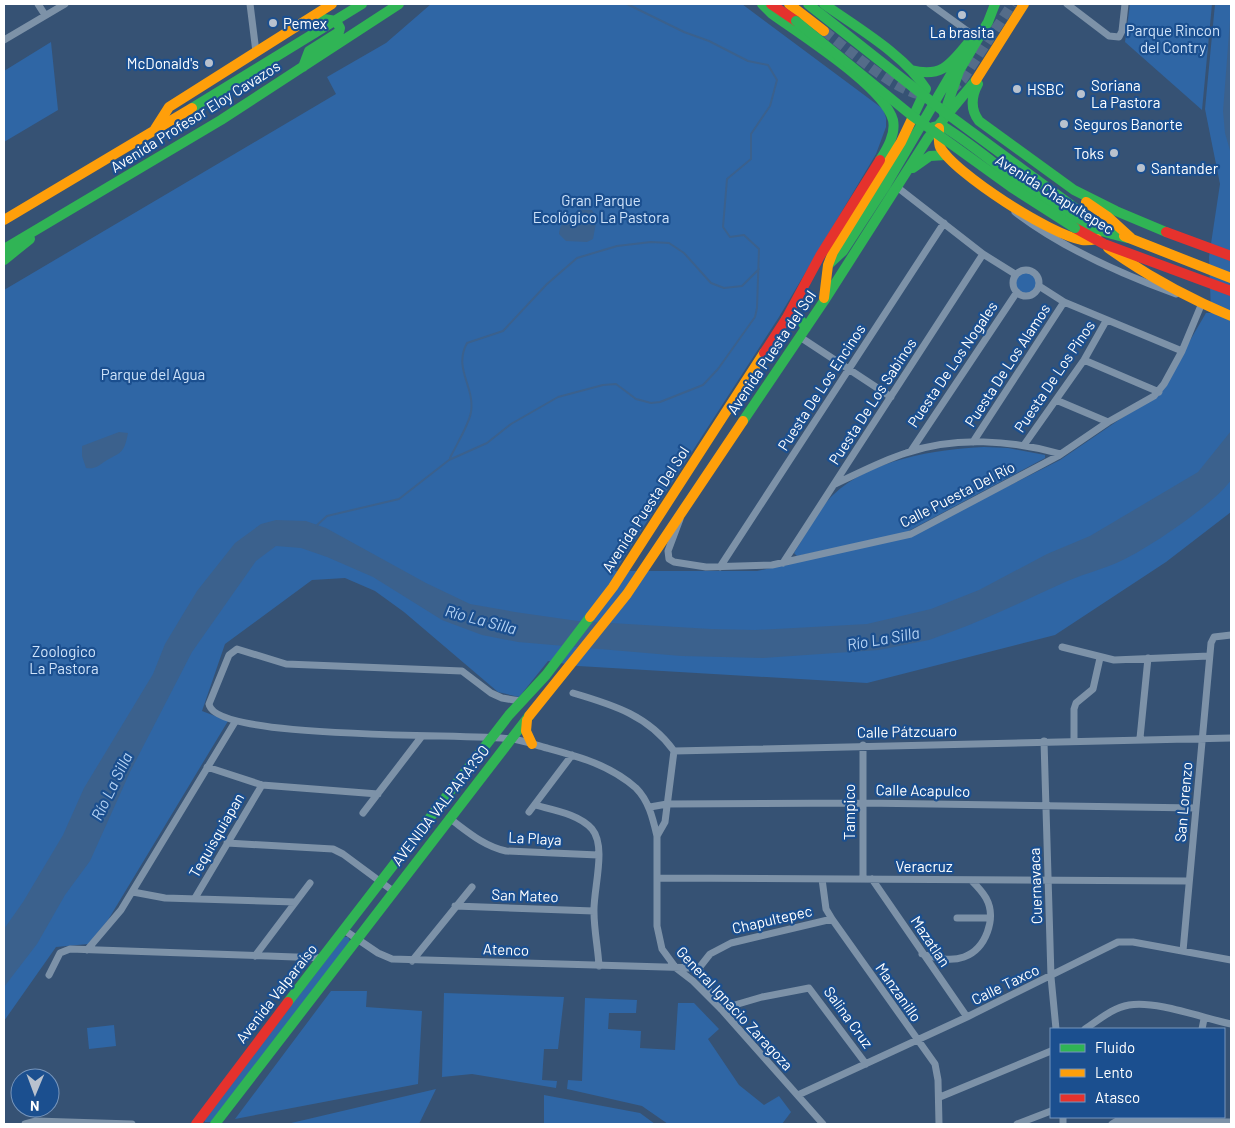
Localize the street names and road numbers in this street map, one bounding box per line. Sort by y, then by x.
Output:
street label: Avenida Profesor Eloy Cavazos [107,56,283,176]
street label: Avenida Chapultepec [992,150,1118,238]
street label: Avenida Puesta del Sol [723,287,819,417]
street label: Puesta De Los Nogales [903,298,1001,430]
street label: Puesta De Los Alamos [960,300,1054,430]
street label: Puesta De Los Pinos [1010,317,1098,435]
street label: Puesta De Los Encinos [773,320,869,454]
street label: Puesta De Los Sabinos [824,334,920,468]
street label: Avenida Puesta Del Sol [598,443,692,575]
street label: Calle Puesta Del Río [896,457,1018,531]
street label: Calle Pátzcuaro [857,721,957,741]
street label: AVENIDA VALPARA?SO [387,741,493,869]
street label: San Lorenzo [1171,761,1195,843]
street label: Calle Acapulco [876,780,970,800]
street label: Tampico [840,784,858,840]
street label: Tequisquiapan [185,789,247,881]
street label: La Playa [508,828,562,848]
street label: Cuernavaca [1025,848,1045,924]
street label: Veracruz [895,857,953,875]
street label: San Mateo [491,885,559,905]
street label: Chapultepec [730,901,814,937]
street label: Mazatlan [908,912,954,970]
street label: Atenco [483,939,529,959]
street label: Avenida Valparaíso [232,940,320,1046]
street label: General Ignacio Zaragoza [673,942,797,1074]
street label: Manzanillo [872,959,926,1025]
street label: Calle Taxco [968,960,1042,1008]
street label: Salina Cruz [821,983,878,1052]

